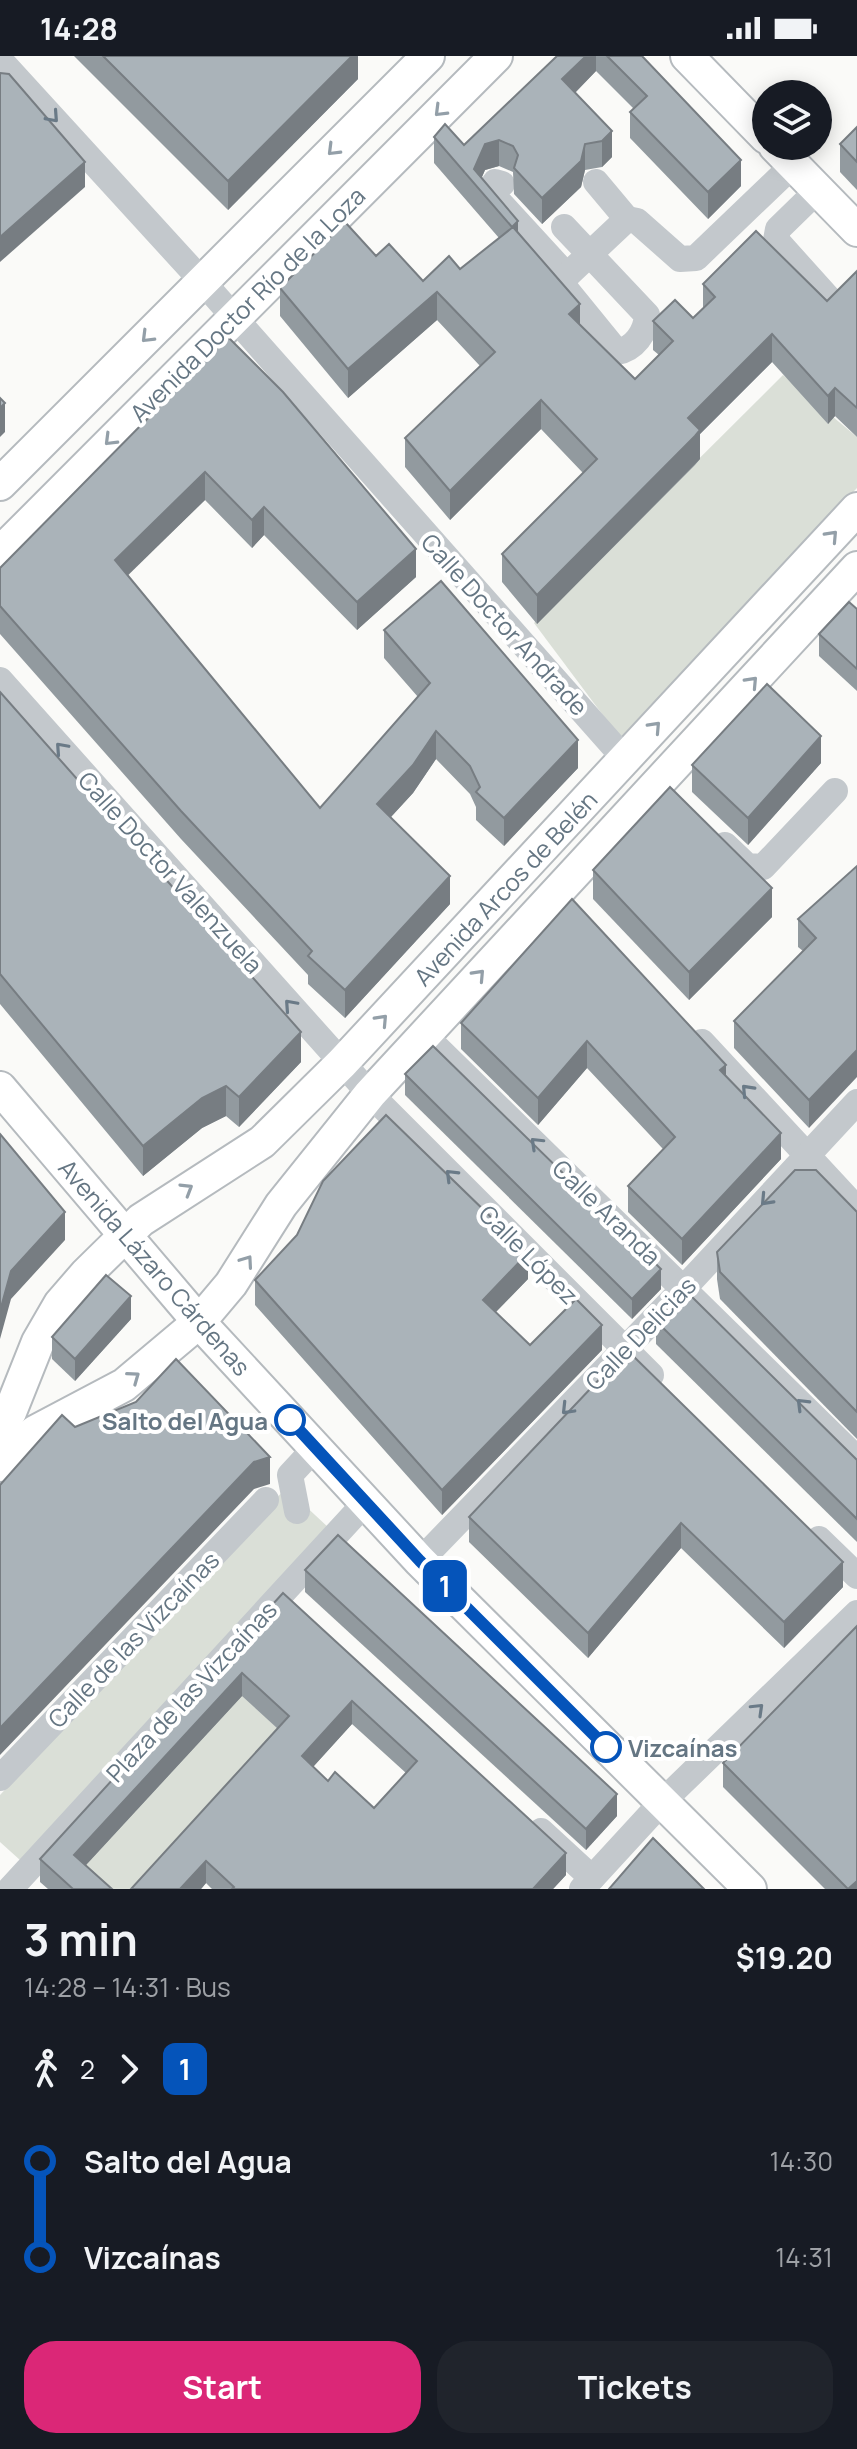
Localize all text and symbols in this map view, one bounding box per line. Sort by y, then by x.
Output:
text: 14:28 [40,8,118,49]
map controls [752,80,832,160]
button: layers [752,80,832,160]
one-way arrow [435,102,449,116]
one-way arrow [43,108,57,123]
one-way arrow [328,141,342,156]
street label: Avenida Doctor Río de la Loza [122,179,372,429]
one-way arrow [142,327,156,342]
one-way arrow [105,431,120,446]
street label: Calle Doctor Andrade [414,526,596,722]
one-way arrow [822,531,836,546]
one-way arrow [742,676,756,691]
one-way arrow [645,722,660,736]
one-way arrow [56,743,71,758]
street label: Calle Doctor Valenzuela [71,764,271,980]
street label: Avenida Arcos de Belén [406,783,604,993]
one-way arrow [470,969,484,984]
one-way arrow [285,1000,299,1014]
one-way arrow [373,1014,387,1029]
one-way arrow [742,1085,756,1100]
one-way arrow [531,1138,545,1153]
street label: Avenida Lázaro Cárdenas [52,1152,258,1382]
street label: Calle Aranda [546,1152,668,1272]
one-way arrow [446,1170,460,1184]
one-way arrow [178,1183,193,1199]
one-way arrow [760,1191,775,1205]
street label: Calle López [472,1197,586,1311]
one-way arrow [237,1255,252,1270]
street label: Calle Delicias [577,1269,703,1397]
one-way arrow [125,1372,140,1387]
one-way arrow [797,1399,811,1413]
one-way arrow [562,1400,576,1414]
place label: Salto del Agua [102,1404,268,1437]
marker: Salto del Agua [275,1405,305,1435]
street label: Calle de las Vizcaínas [40,1544,226,1734]
line badge: 1 [419,1560,471,1612]
text: 1 [439,1567,451,1605]
street label: Plaza de las Vizcaínas [98,1593,284,1789]
one-way arrow [749,1703,763,1718]
place label: Vizcaínas [628,1731,737,1764]
marker: Vizcaínas [591,1732,621,1762]
text: 3 min [24,1909,138,1969]
text: $19.20 [736,1937,833,1978]
text: 14:28 – 14:31 · Bus [24,1969,231,2005]
icon: walk [24,2047,68,2091]
icon: forward [107,2047,151,2091]
text: 1 [179,2050,191,2088]
text: 2 [80,2051,95,2087]
text: Salto del Agua [84,2141,292,2182]
text: 14:30 [770,2143,833,2179]
text: Vizcaínas [84,2237,221,2278]
text: 14:31 [775,2239,833,2275]
button: Start [24,2341,421,2433]
button: Tickets [437,2341,833,2433]

